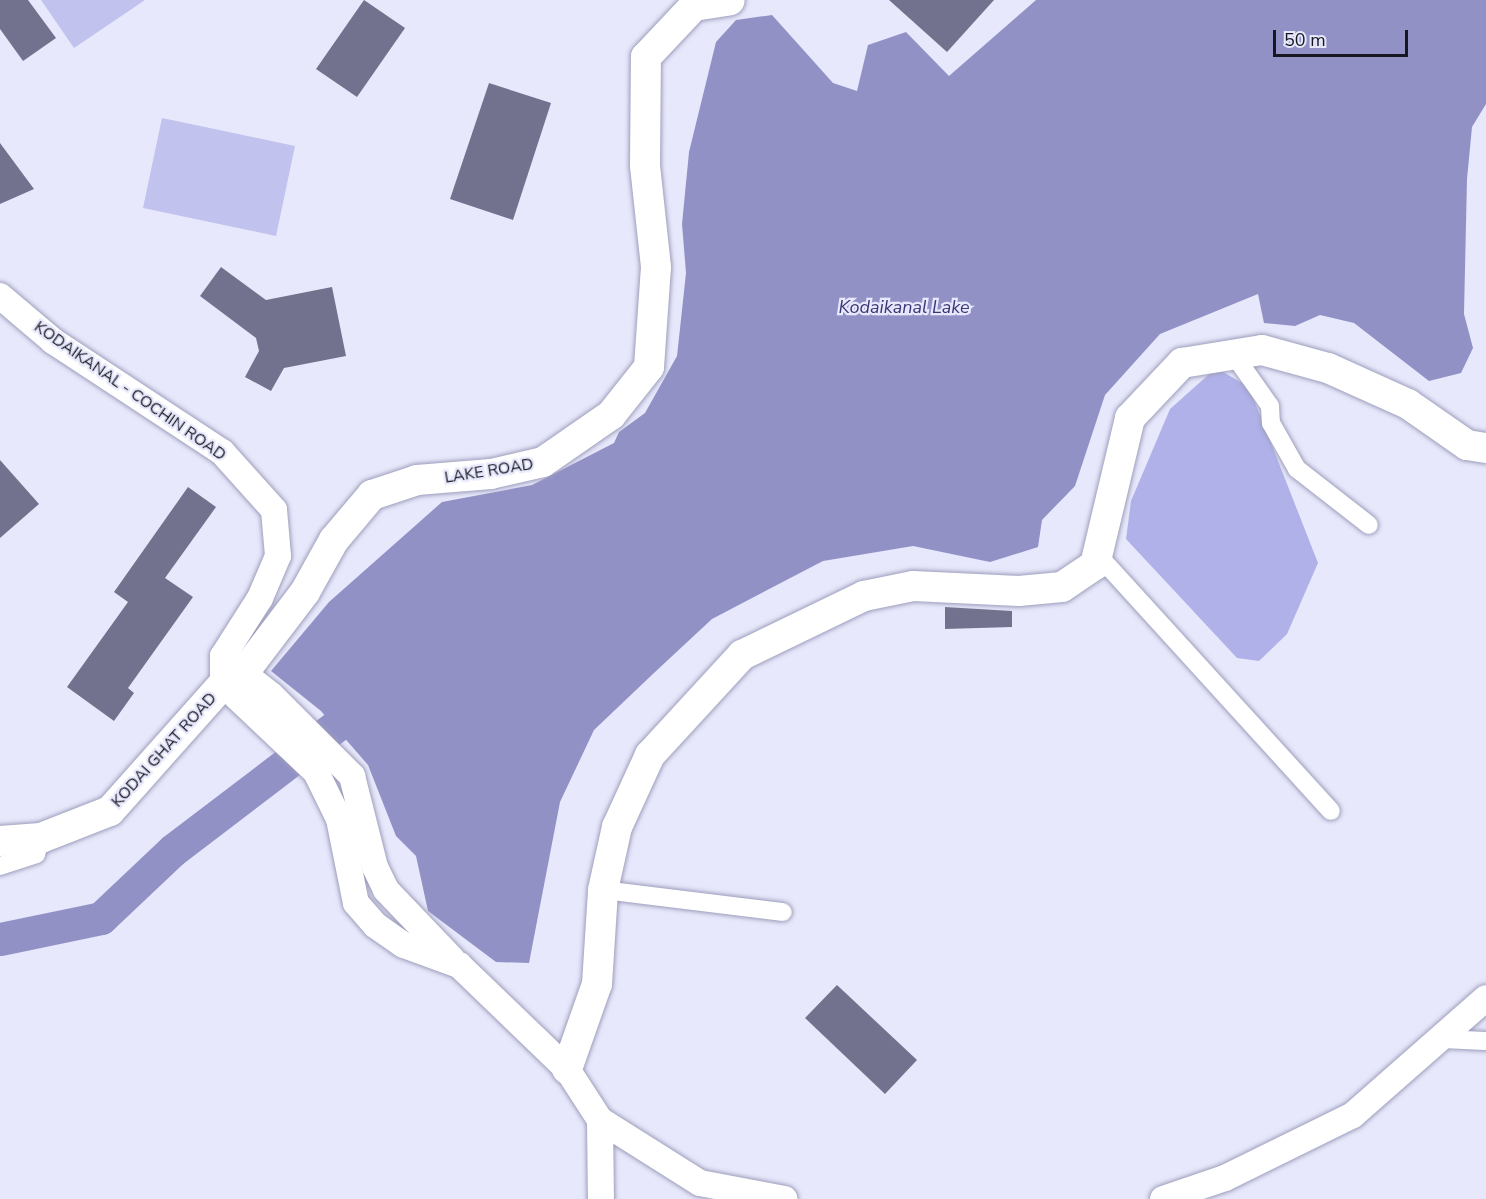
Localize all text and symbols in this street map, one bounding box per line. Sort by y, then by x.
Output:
scale bar [1276,18,1411,56]
text: 50 m [1284,28,1326,52]
water label: Kodaikanal Lake [838,296,970,318]
street label: KODAIKANAL - COCHIN ROAD [30,317,230,465]
street label: LAKE ROAD [443,455,535,487]
street label: KODAI GHAT ROAD [107,689,221,811]

